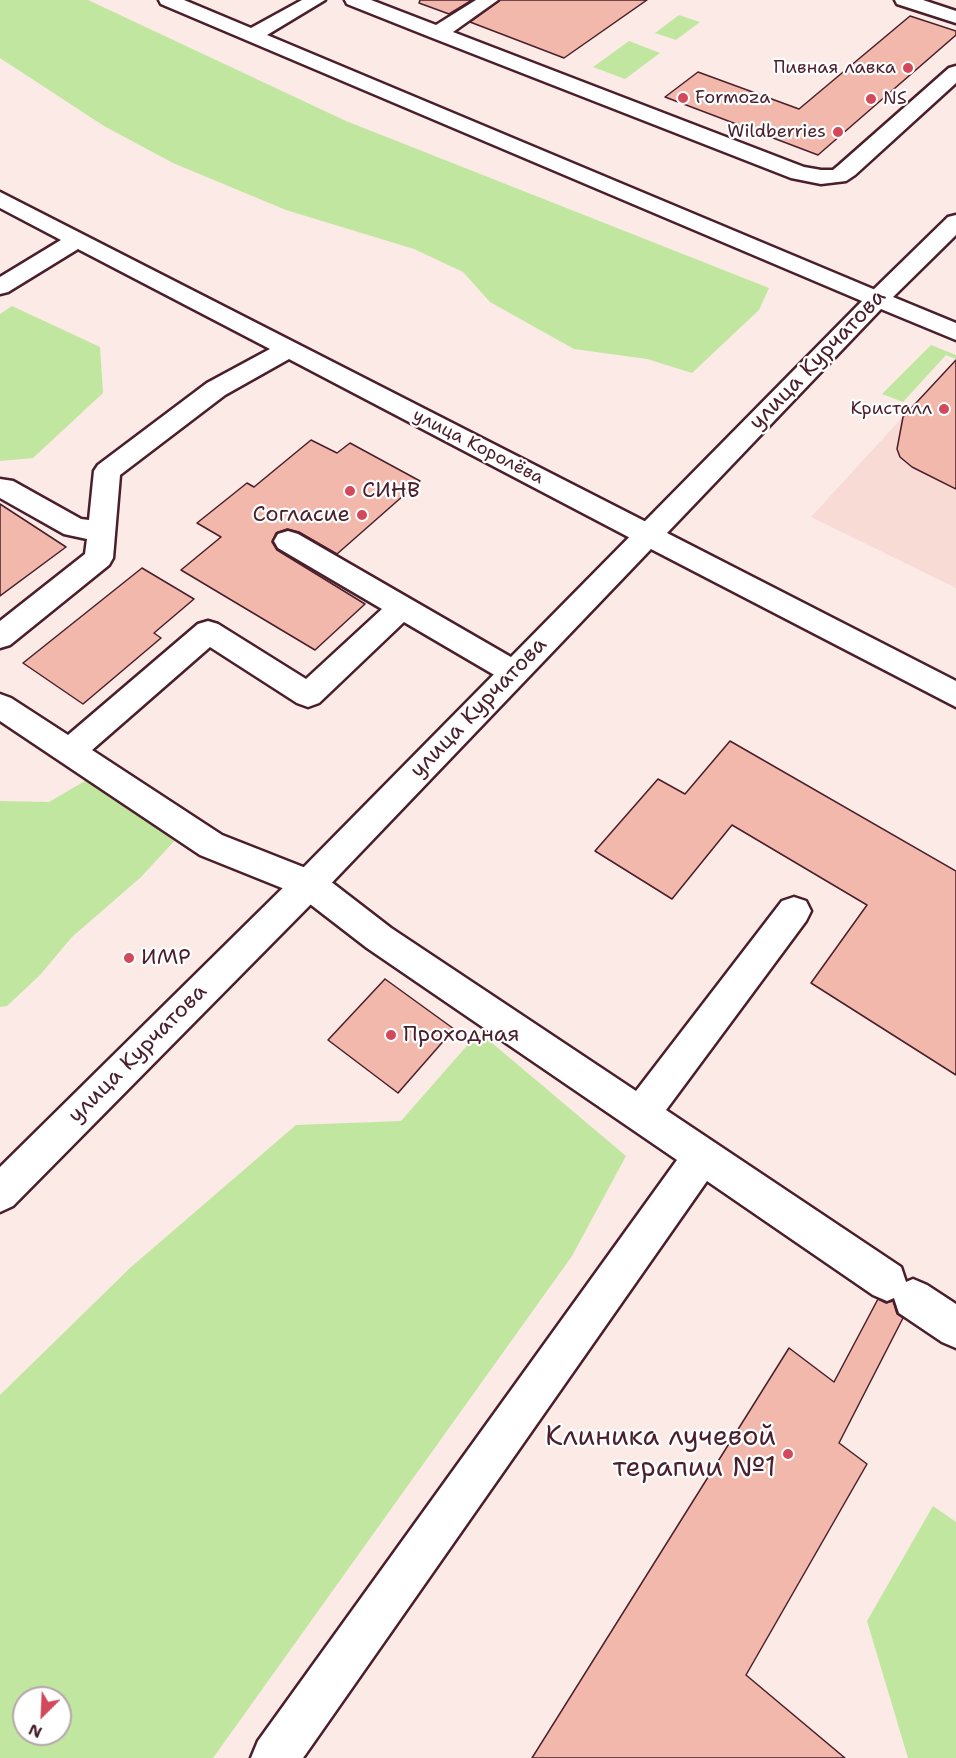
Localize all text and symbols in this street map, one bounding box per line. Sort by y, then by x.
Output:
place label: Пивная лавка [773,57,896,79]
marker: Пивная лавка [901,61,915,75]
place label: Formoza [695,87,770,109]
place label: NS [883,88,907,110]
marker: Formoza [676,91,690,105]
marker: NS [864,92,878,106]
place label: Wildberries [727,121,826,143]
marker: Wildberries [831,125,845,139]
street label: улица Курчатова [744,284,892,436]
place label: Кристалл [851,398,932,420]
marker: Кристалл [937,402,951,416]
street label: улица Королёва [409,405,547,489]
place label: СИНВ [362,478,420,504]
marker: СИНВ [343,484,357,498]
place label: Согласие [252,502,350,528]
marker: Согласие [355,508,369,522]
street label: улица Курчатова [405,632,553,784]
place label: ИМР [141,945,191,971]
marker: ИМР [122,951,136,965]
street label: улица Курчатова [63,979,213,1129]
place label: Проходная [403,1022,520,1048]
marker: Проходная [384,1028,398,1042]
place label: Клиника лучевой терапии №1 [545,1422,776,1485]
marker: Клиника лучевой терапии №1 [781,1447,795,1461]
north arrow [12,1686,72,1746]
text: N [25,1719,45,1743]

